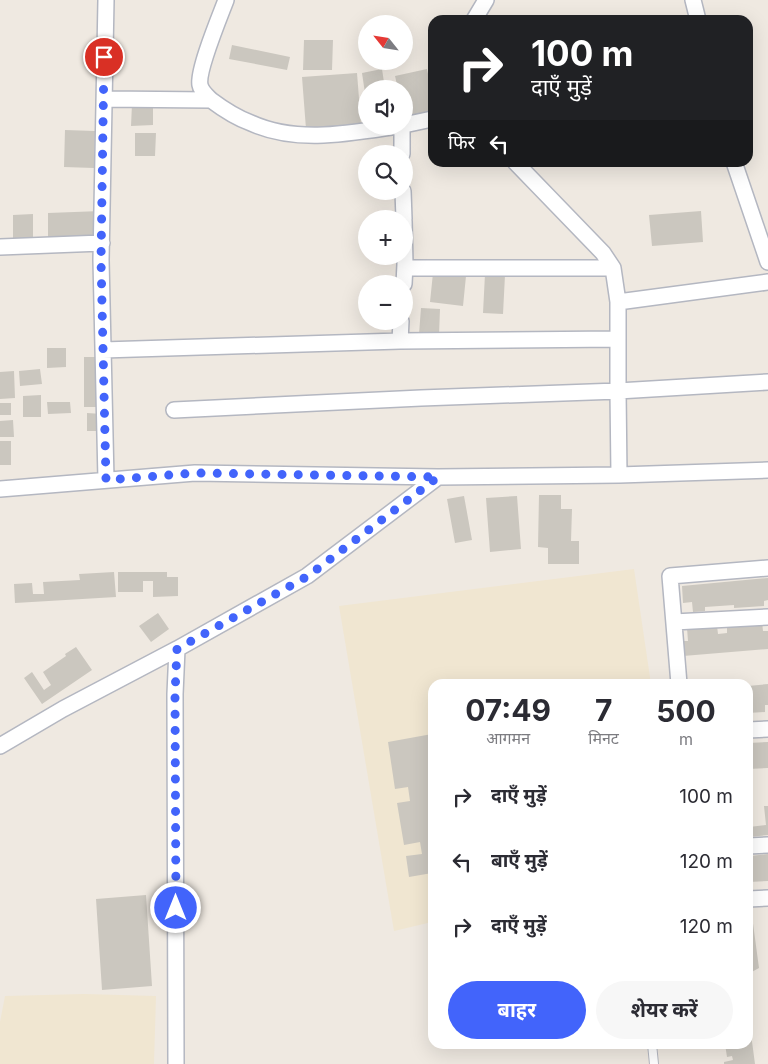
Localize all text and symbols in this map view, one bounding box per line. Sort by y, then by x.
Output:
north arrow [358,15,412,70]
map controls [358,15,413,330]
text: 100 m [531,32,634,74]
icon: right [448,35,513,100]
pin [83,36,125,78]
icon: arrive [90,43,118,71]
text: दाएँ मुड़ें [531,74,592,100]
button: sound [358,80,413,135]
icon: left [485,130,513,158]
text: फिर [448,131,475,154]
button: search [358,145,413,200]
button: + [358,210,413,265]
button: − [358,275,413,330]
text: 07:49 [465,692,551,728]
text: 7 [595,692,612,728]
text: 500 [656,693,716,729]
text: आगमन [486,728,530,748]
text: मिनट [588,728,619,748]
text: m [679,729,693,749]
icon: right [448,783,476,811]
text: दाएँ मुड़ें [491,784,547,807]
text: 100 m [679,785,733,808]
icon: left [448,848,476,876]
text: बाएँ मुड़ें [491,849,548,872]
text: 120 m [680,850,733,873]
position arrow [149,881,201,933]
icon: right [448,913,476,941]
text: दाएँ मुड़ें [491,914,547,937]
text: 120 m [680,915,733,938]
button: बाहर [448,981,586,1039]
button: शेयर करें [596,981,733,1039]

